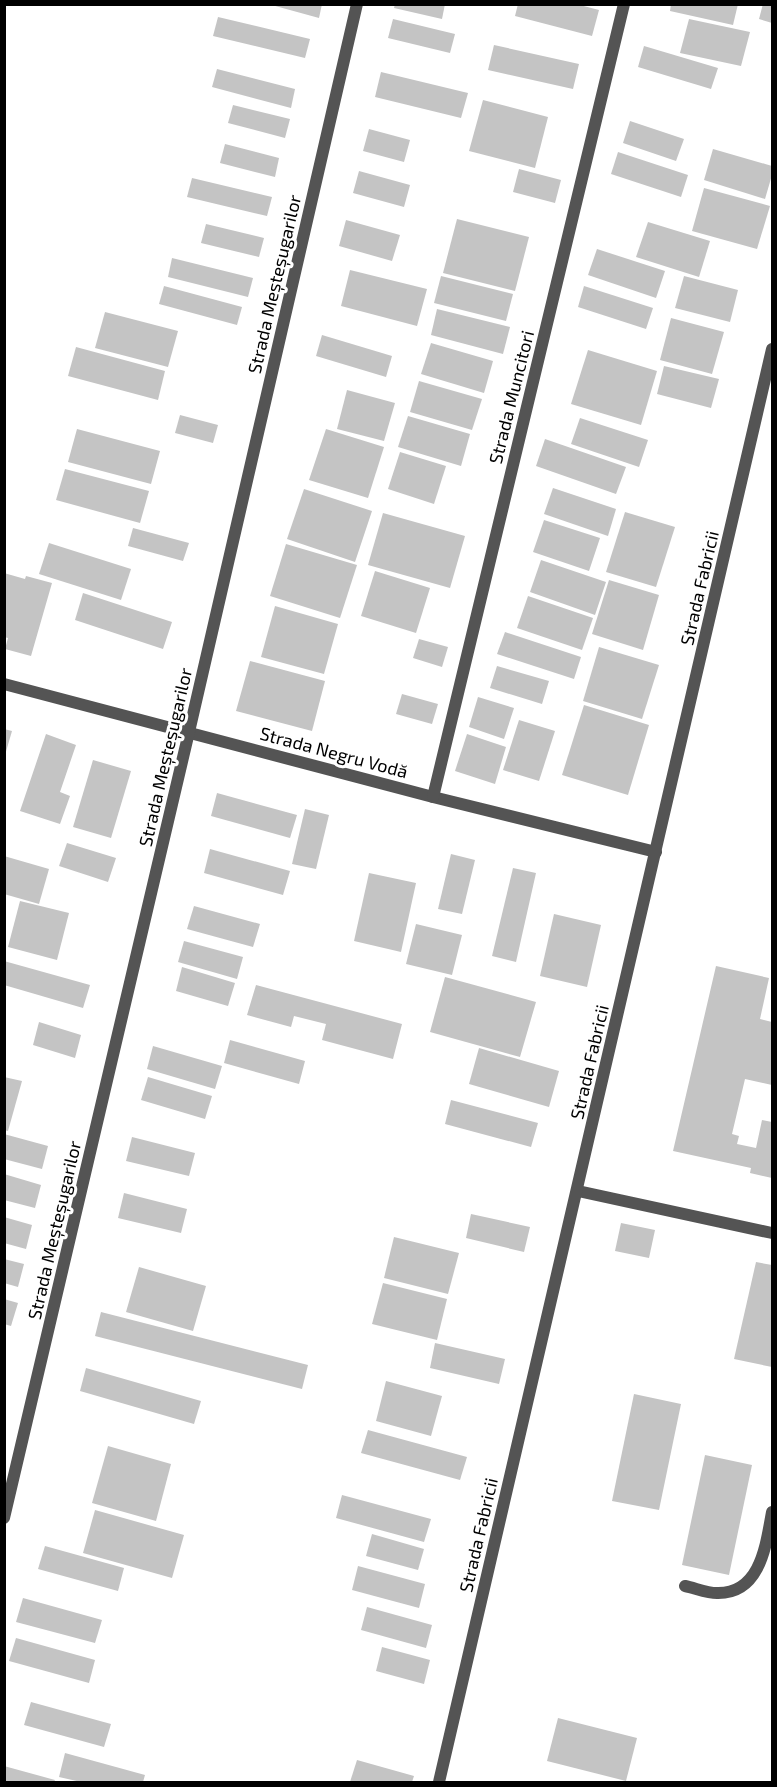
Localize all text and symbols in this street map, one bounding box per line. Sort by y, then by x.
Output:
street label: Strada Meșteșugarilor [243,192,306,376]
street label: Strada Muncitori [484,328,538,466]
street label: Strada Fabricii [675,529,723,647]
street label: Strada Meșteșugarilor [134,665,197,849]
street label: Strada Negru Vodă [258,722,410,782]
street label: Strada Fabricii [565,1003,613,1121]
street label: Strada Meșteșugarilor [23,1138,86,1322]
street label: Strada Fabricii [454,1476,502,1594]

